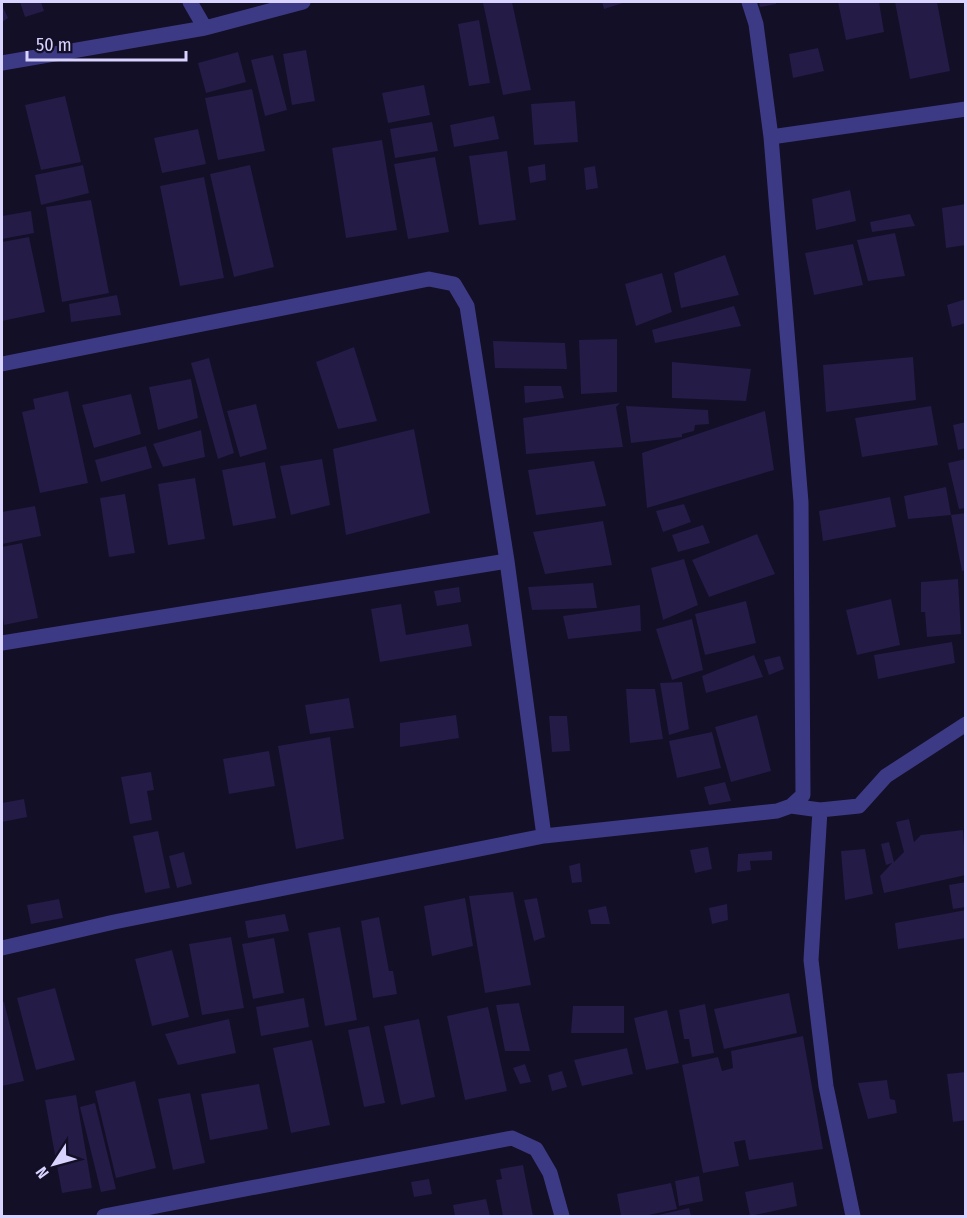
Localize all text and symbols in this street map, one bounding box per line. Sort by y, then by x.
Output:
scale bar [27,24,186,62]
text: 50 m [36,34,72,56]
north arrow [24,1134,84,1194]
text: N [32,1163,53,1182]

